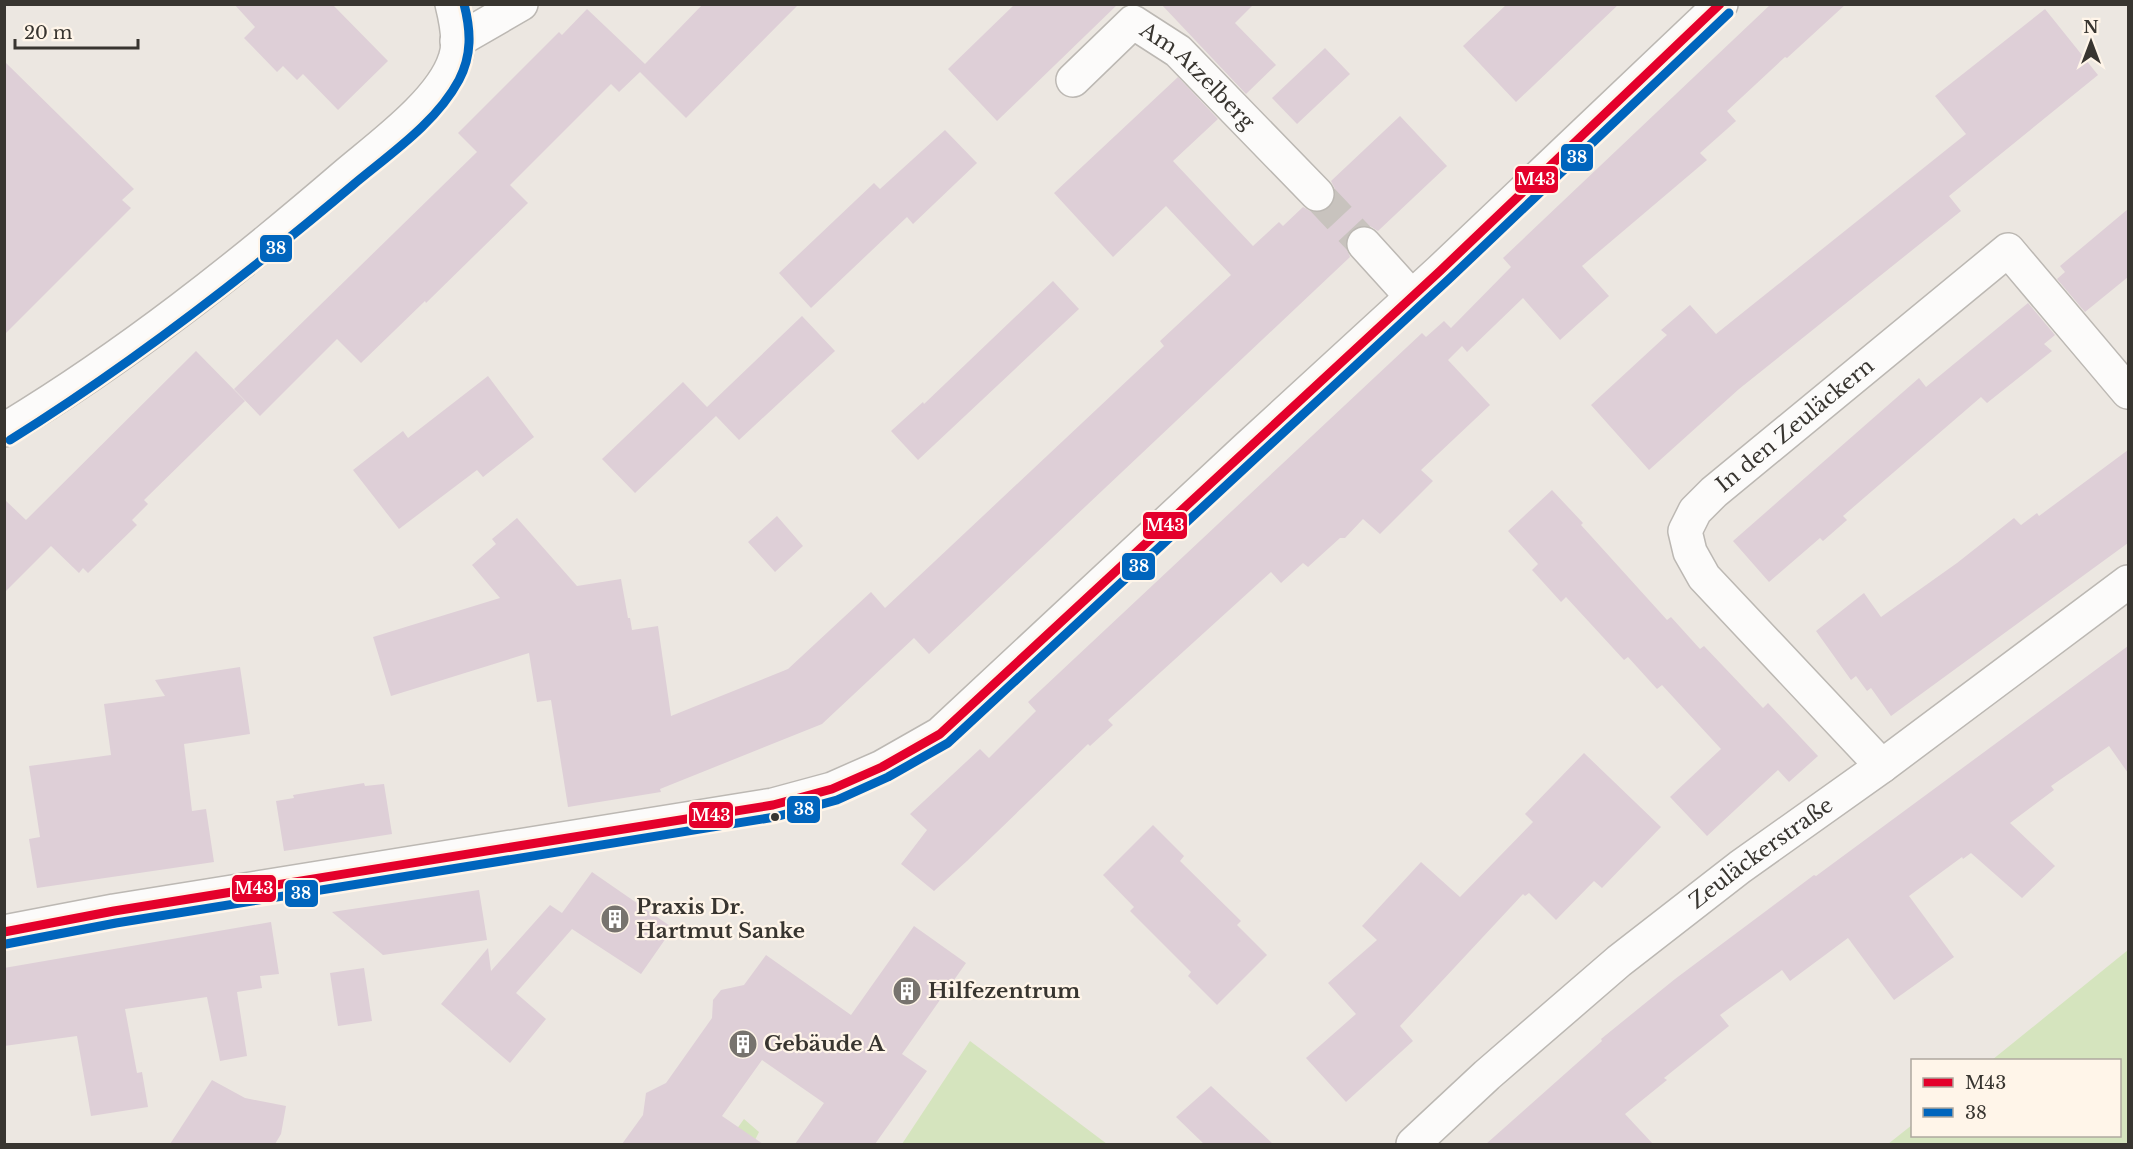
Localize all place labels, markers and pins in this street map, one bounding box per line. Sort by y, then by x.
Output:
unlabelled marker [769,811,781,823]
place label: Praxis Dr. Hartmut Sanke [636,894,805,944]
building icon: Praxis Dr. Hartmut Sanke [599,903,631,935]
building icon: Hilfezentrum [891,975,923,1007]
place label: Hilfezentrum [928,978,1080,1004]
building icon: Gebäude A [727,1028,759,1060]
place label: Gebäude A [764,1031,885,1057]

